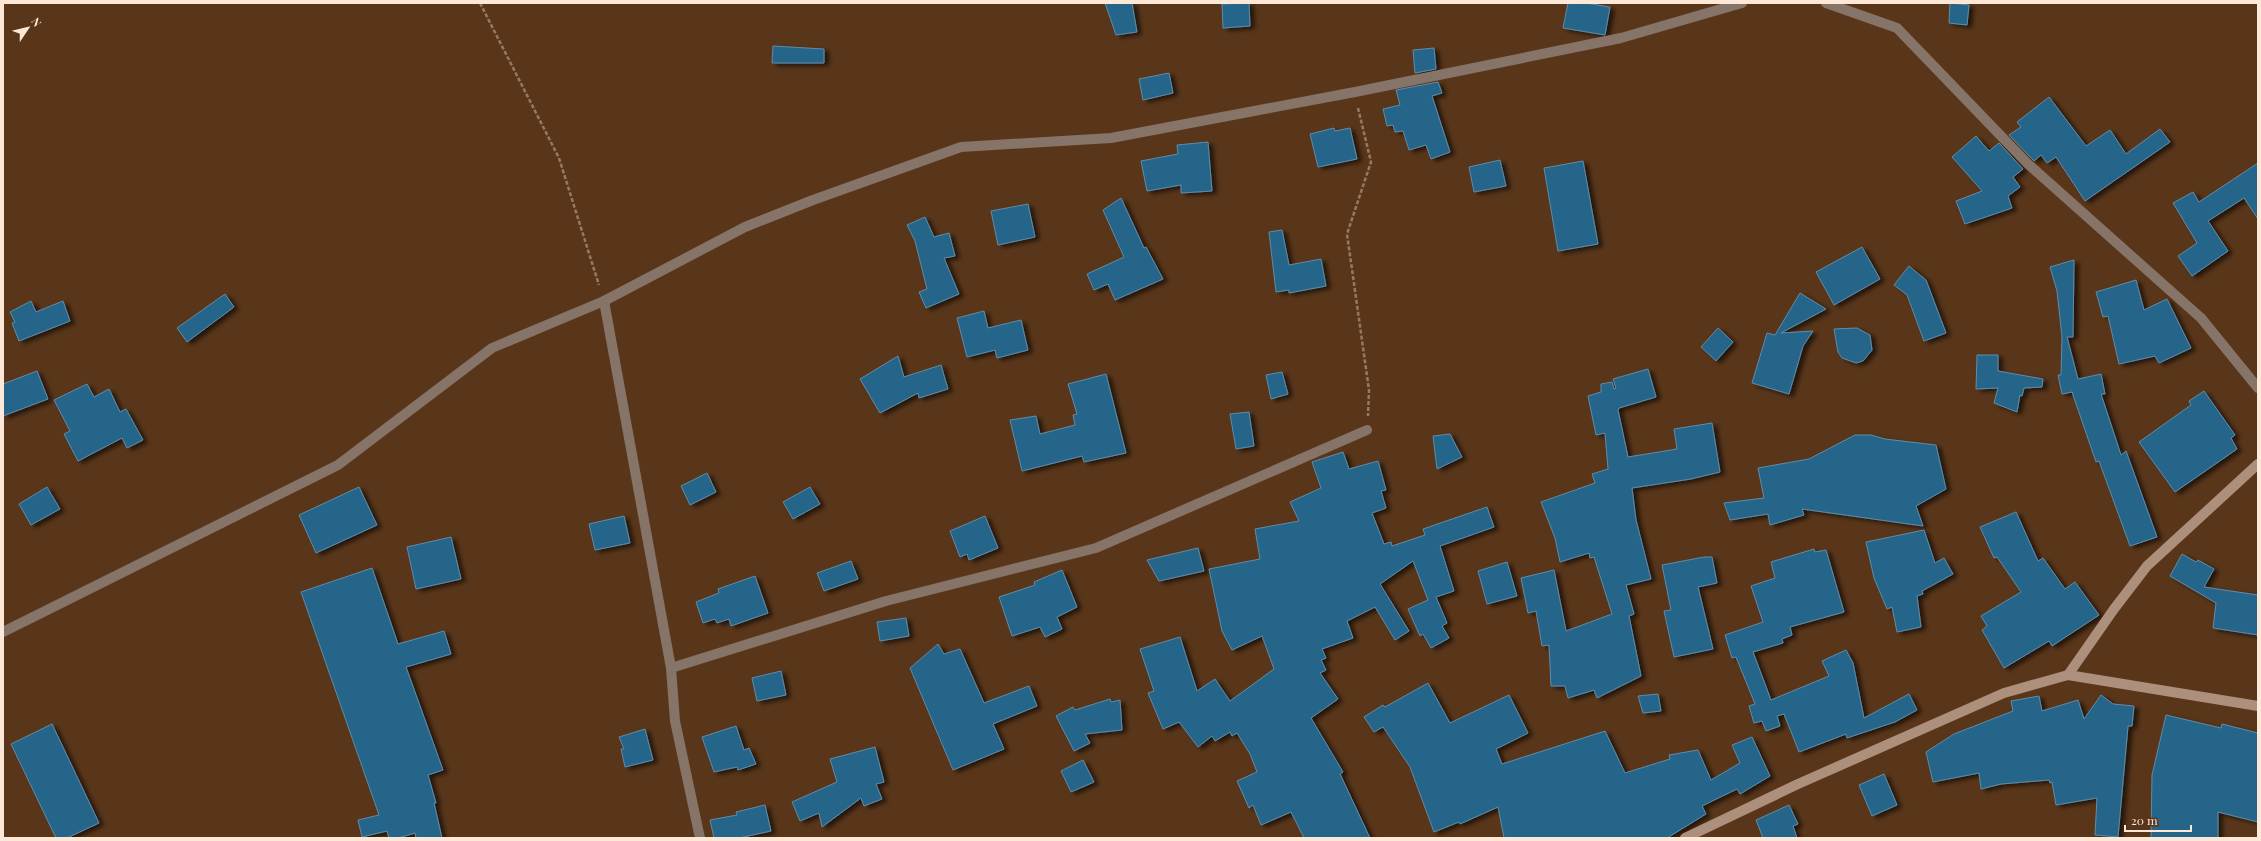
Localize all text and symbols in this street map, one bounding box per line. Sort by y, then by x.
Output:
north arrow [8,8,48,48]
text: N [28,14,45,30]
scale bar [2125,807,2191,833]
text: 20 m [2131,812,2158,828]

